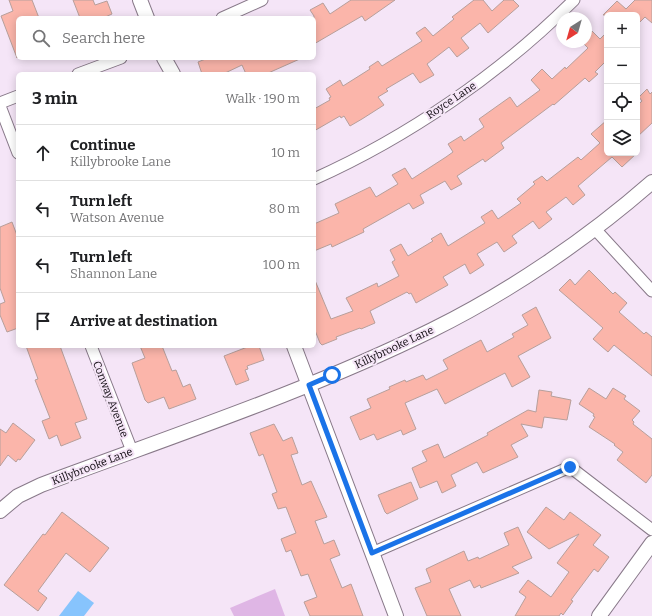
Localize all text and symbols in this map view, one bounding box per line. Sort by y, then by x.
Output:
north arrow [556,12,592,48]
map controls [604,12,640,156]
button: + [604,12,640,48]
search box [16,16,316,60]
icon: search [30,27,52,49]
text: Search here [62,29,145,47]
button: − [604,48,640,84]
street label: Royce Lane [424,79,479,122]
button: locate [604,84,640,120]
text: 3 min [32,88,77,109]
text: Walk · 190 m [225,91,300,106]
button: layers [604,120,640,156]
text: Continue [70,136,136,154]
icon: ahead [32,142,54,164]
text: 10 m [271,145,300,160]
text: Killybrooke Lane [70,154,171,169]
text: Turn left [70,192,132,210]
icon: left [32,198,54,220]
text: 80 m [269,201,300,216]
text: Watson Avenue [70,210,164,225]
text: Turn left [70,248,132,266]
icon: left [32,254,54,276]
text: 100 m [263,257,300,272]
text: Shannon Lane [70,266,157,281]
icon: arrive [32,310,54,332]
text: Arrive at destination [70,312,217,330]
street label: Killybrooke Lane [353,324,436,371]
street label: Conway Avenue [90,359,131,439]
route start [323,366,341,384]
street label: Killybrooke Lane [50,445,134,488]
route end [561,458,579,476]

